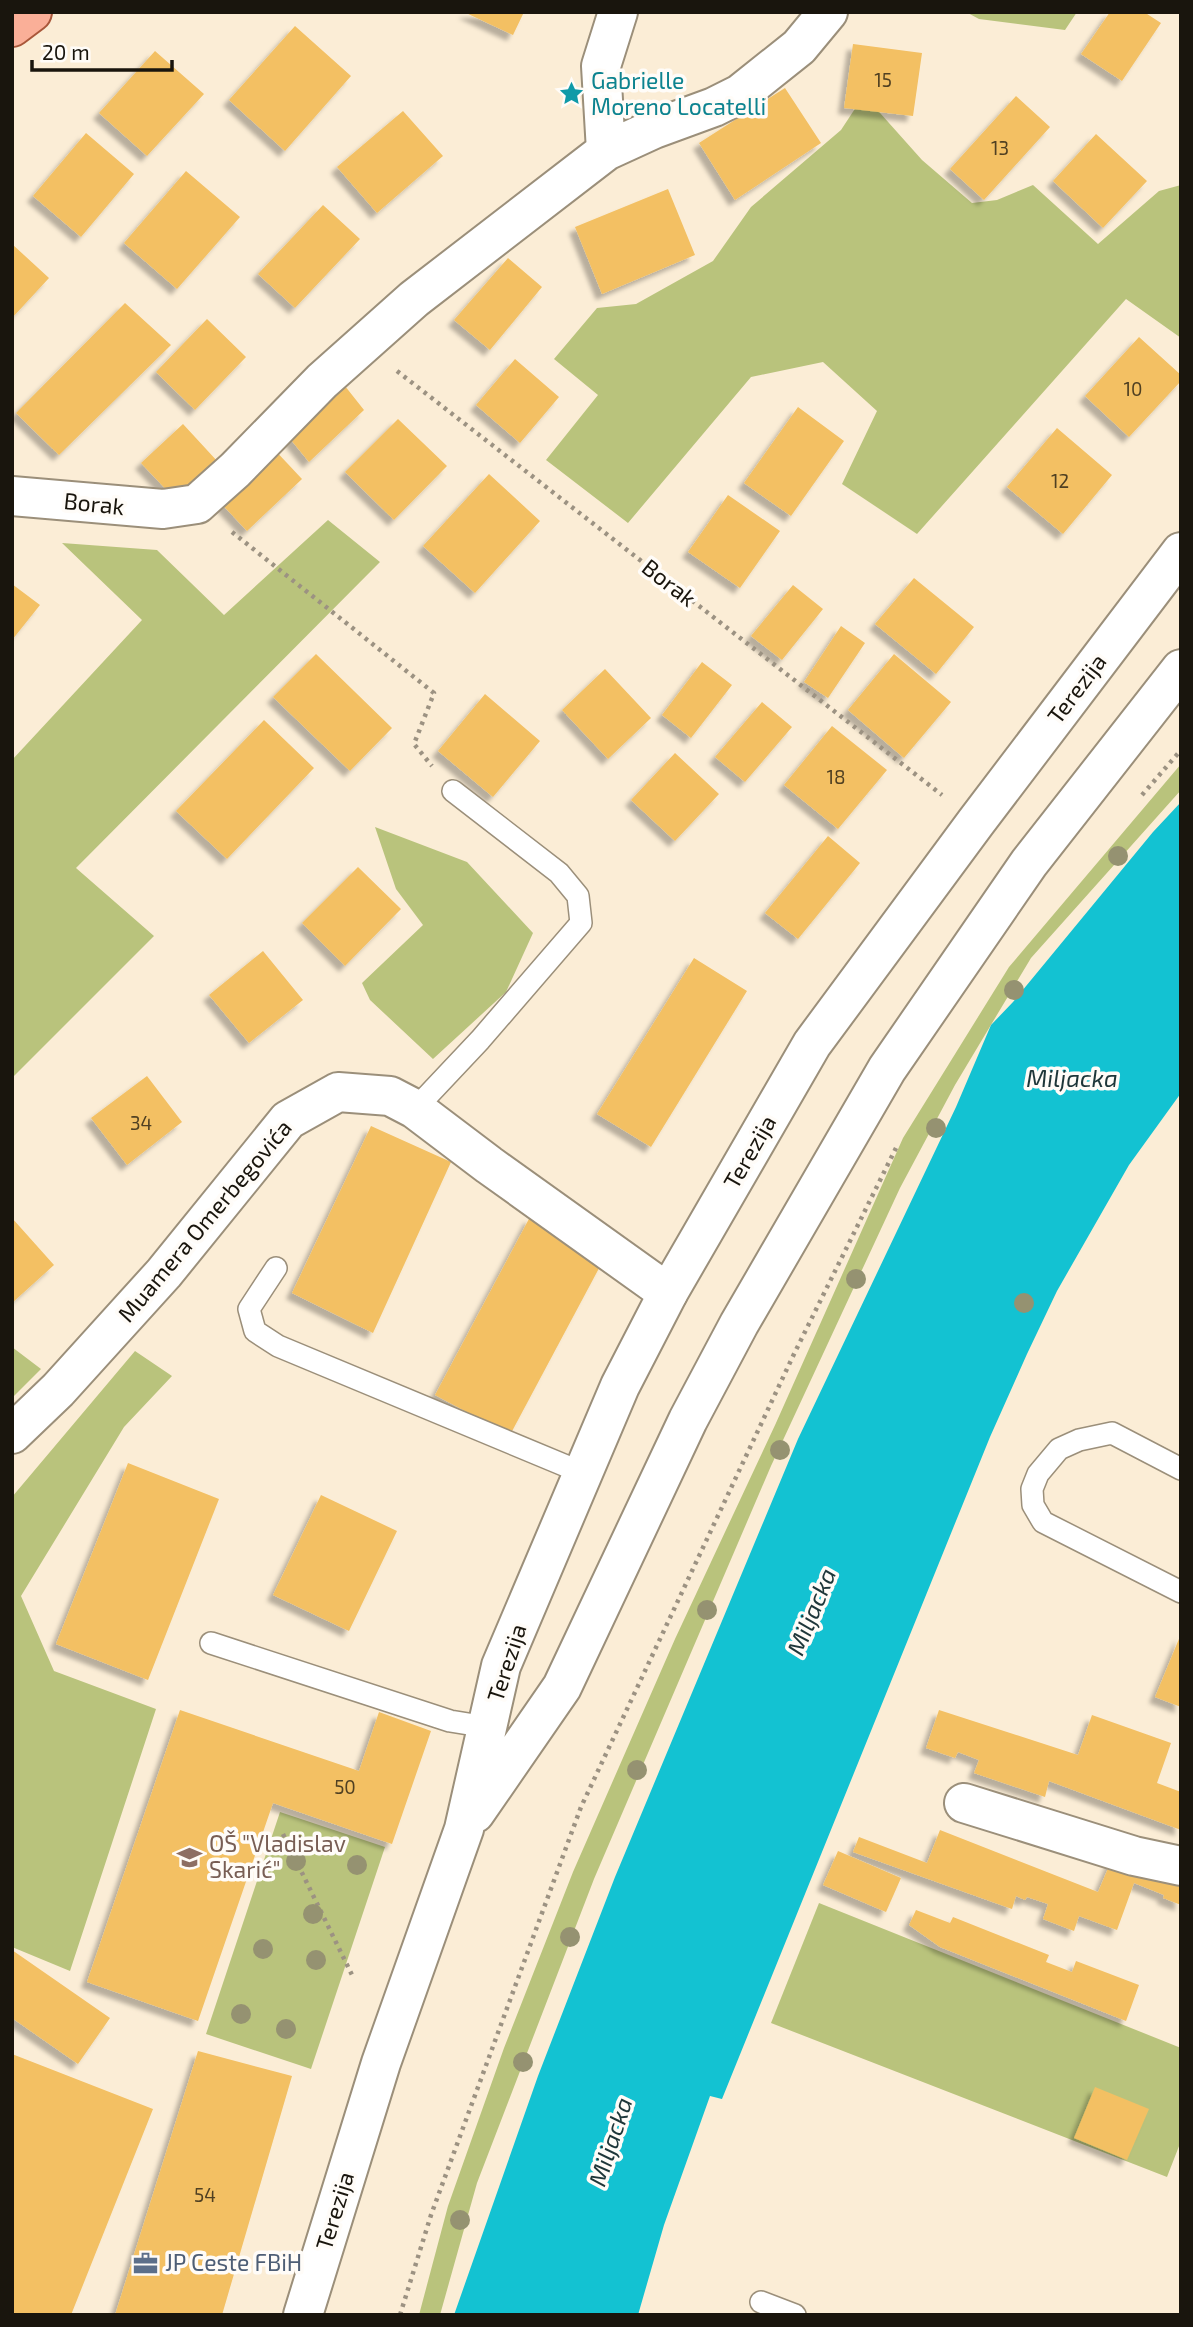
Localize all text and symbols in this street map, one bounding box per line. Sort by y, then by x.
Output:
scale bar [32,28,172,72]
text: 20 m [42,39,90,64]
place label: Gabrielle Moreno Locatelli [591,66,766,120]
house number: 15 [874,68,892,91]
place icon: Gabrielle Moreno Locatelli [557,80,585,108]
house number: 13 [991,136,1009,159]
house number: 10 [1123,377,1143,400]
house number: 12 [1051,469,1069,492]
street label: Borak [62,486,126,520]
street label: Borak [637,552,702,612]
street label: Terezija [1041,648,1112,729]
house number: 18 [826,765,846,788]
water label: Miljacka [1026,1063,1118,1092]
street label: Terezija [717,1110,781,1193]
house number: 34 [130,1111,152,1134]
street label: Muamera Omerbegovića [111,1114,297,1327]
water label: Miljacka [780,1564,841,1659]
street label: Terezija [480,1620,532,1705]
house number: 50 [334,1775,356,1798]
place label: OŠ "Vladislav Skarić" [209,1829,346,1883]
school or university icon: OŠ "Vladislav Skarić" [175,1843,203,1871]
water label: Miljacka [582,2094,637,2189]
street label: Terezija [309,2168,359,2253]
house number: 54 [194,2183,216,2206]
place label: JP Ceste FBiH [165,2248,302,2276]
office icon: JP Ceste FBiH [131,2249,159,2277]

